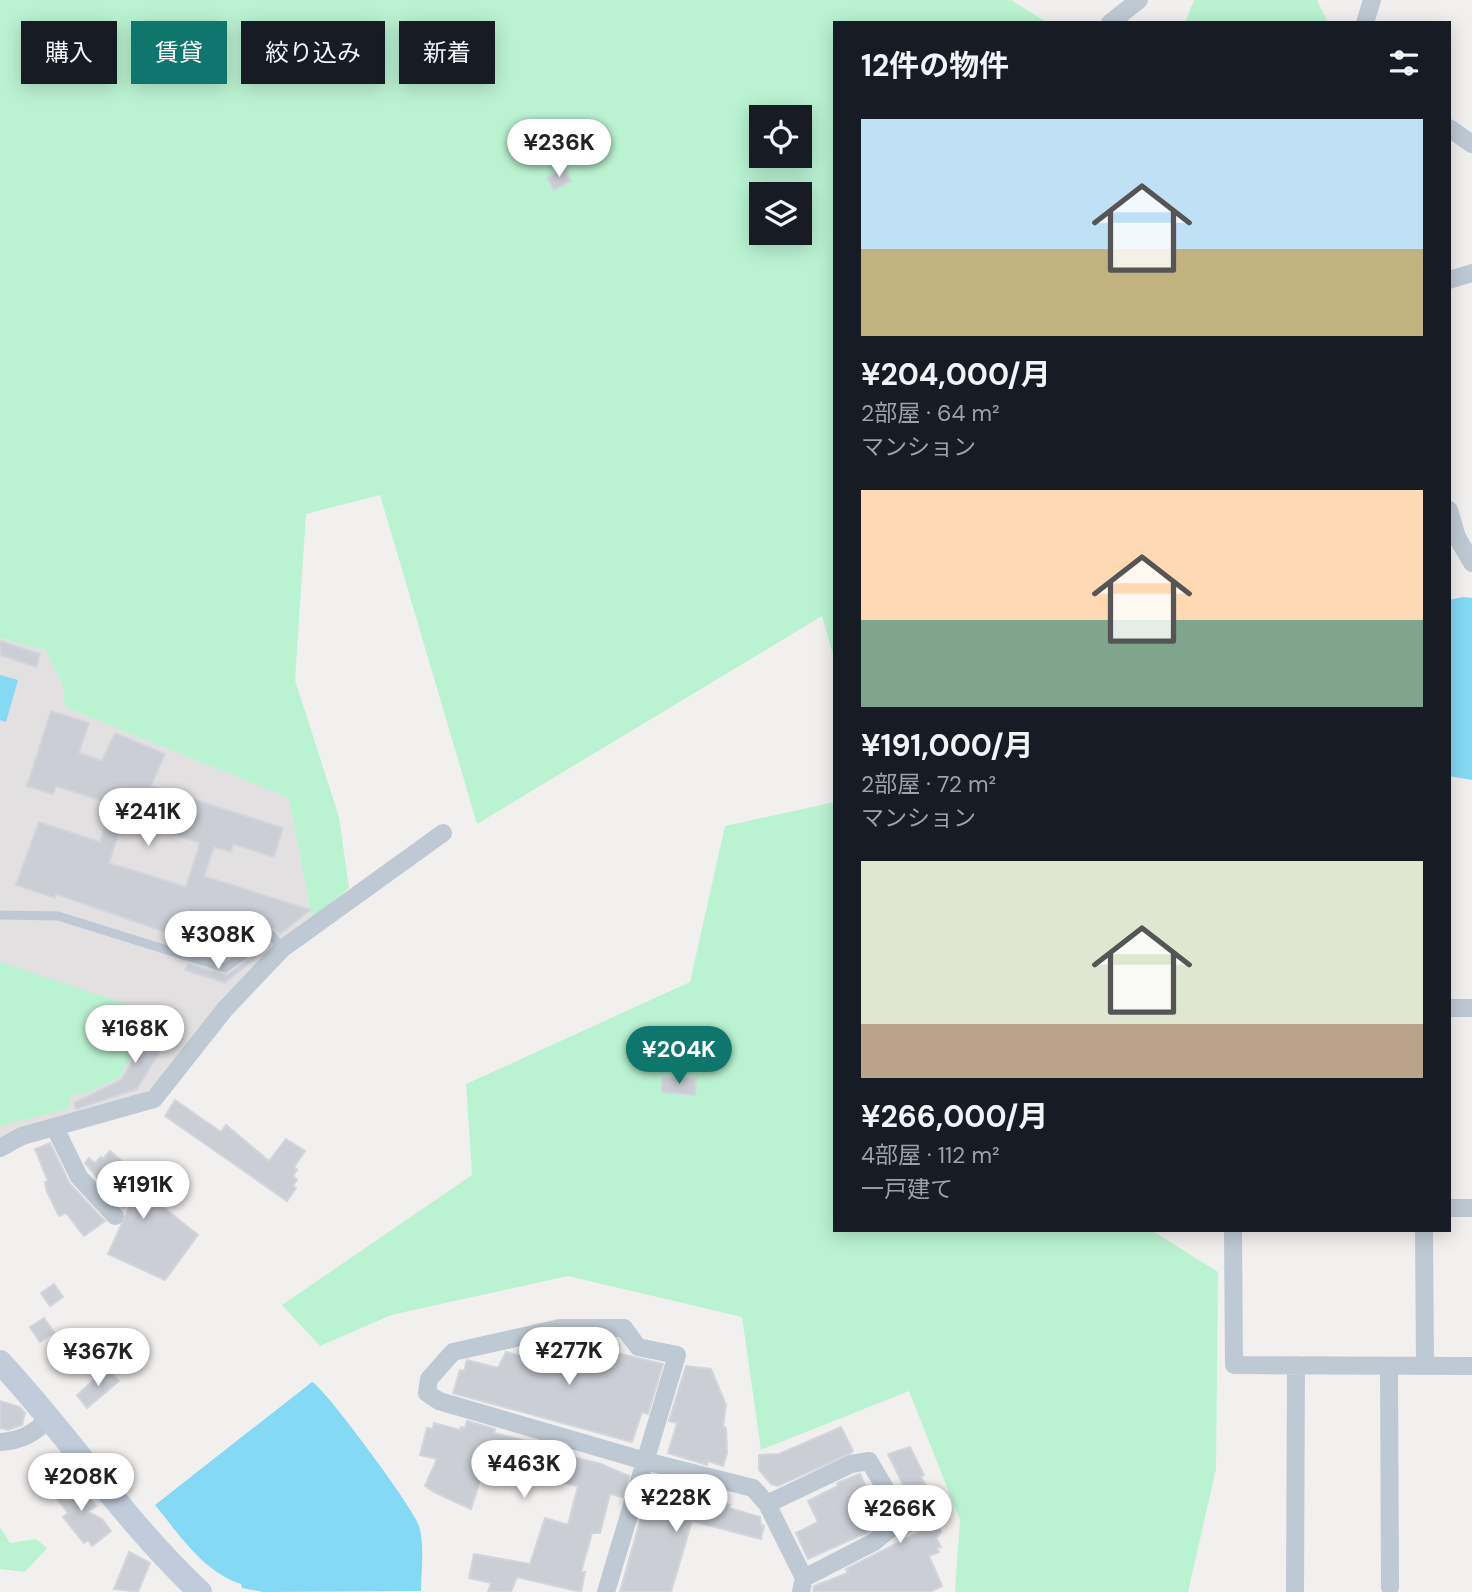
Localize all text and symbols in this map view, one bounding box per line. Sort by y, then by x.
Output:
chip: 購入 [21,21,117,84]
chip: 賃貸 [131,21,227,84]
chip: 絞り込み [241,21,385,84]
chip: 新着 [399,21,495,84]
icon: filters [1385,44,1423,82]
text: 12件の物件 [861,46,1009,85]
map controls [749,105,812,245]
button: locate [749,105,812,168]
pin: ¥236K [510,120,608,179]
text: ¥236K [523,127,595,157]
icon: home [1079,165,1205,291]
button: layers [749,182,812,245]
text: ¥204,000/月 [861,355,1051,394]
text: 2部屋 · 64 m² [861,398,1000,428]
text: マンション [861,432,976,462]
icon: home [1079,536,1205,662]
text: ¥191,000/月 [861,726,1034,765]
text: 2部屋 · 72 m² [861,769,996,799]
pin: ¥241K [99,788,197,848]
text: ¥241K [115,796,181,826]
text: マンション [861,803,976,833]
icon: home [1079,907,1205,1033]
pin: ¥308K [169,912,267,971]
text: ¥308K [181,919,255,949]
pin: ¥168K [86,1006,184,1065]
text: ¥168K [101,1013,169,1043]
pin: ¥204K [630,1026,728,1086]
text: ¥204K [642,1034,716,1064]
text: ¥266,000/月 [861,1097,1048,1136]
text: 4部屋 · 112 m² [861,1140,1000,1170]
pin: ¥191K [94,1162,192,1221]
text: ¥191K [112,1169,174,1199]
text: 一戸建て [861,1174,953,1204]
pin: ¥367K [49,1328,147,1388]
pin: ¥277K [520,1328,618,1387]
text: ¥277K [535,1335,603,1365]
text: ¥367K [63,1336,133,1366]
pin: ¥463K [475,1440,573,1500]
text: ¥463K [487,1448,561,1478]
pin: ¥208K [32,1454,130,1513]
text: ¥208K [44,1461,118,1491]
pin: ¥228K [627,1474,725,1534]
text: ¥228K [641,1482,711,1512]
pin: ¥266K [851,1486,949,1545]
text: ¥266K [864,1493,936,1523]

